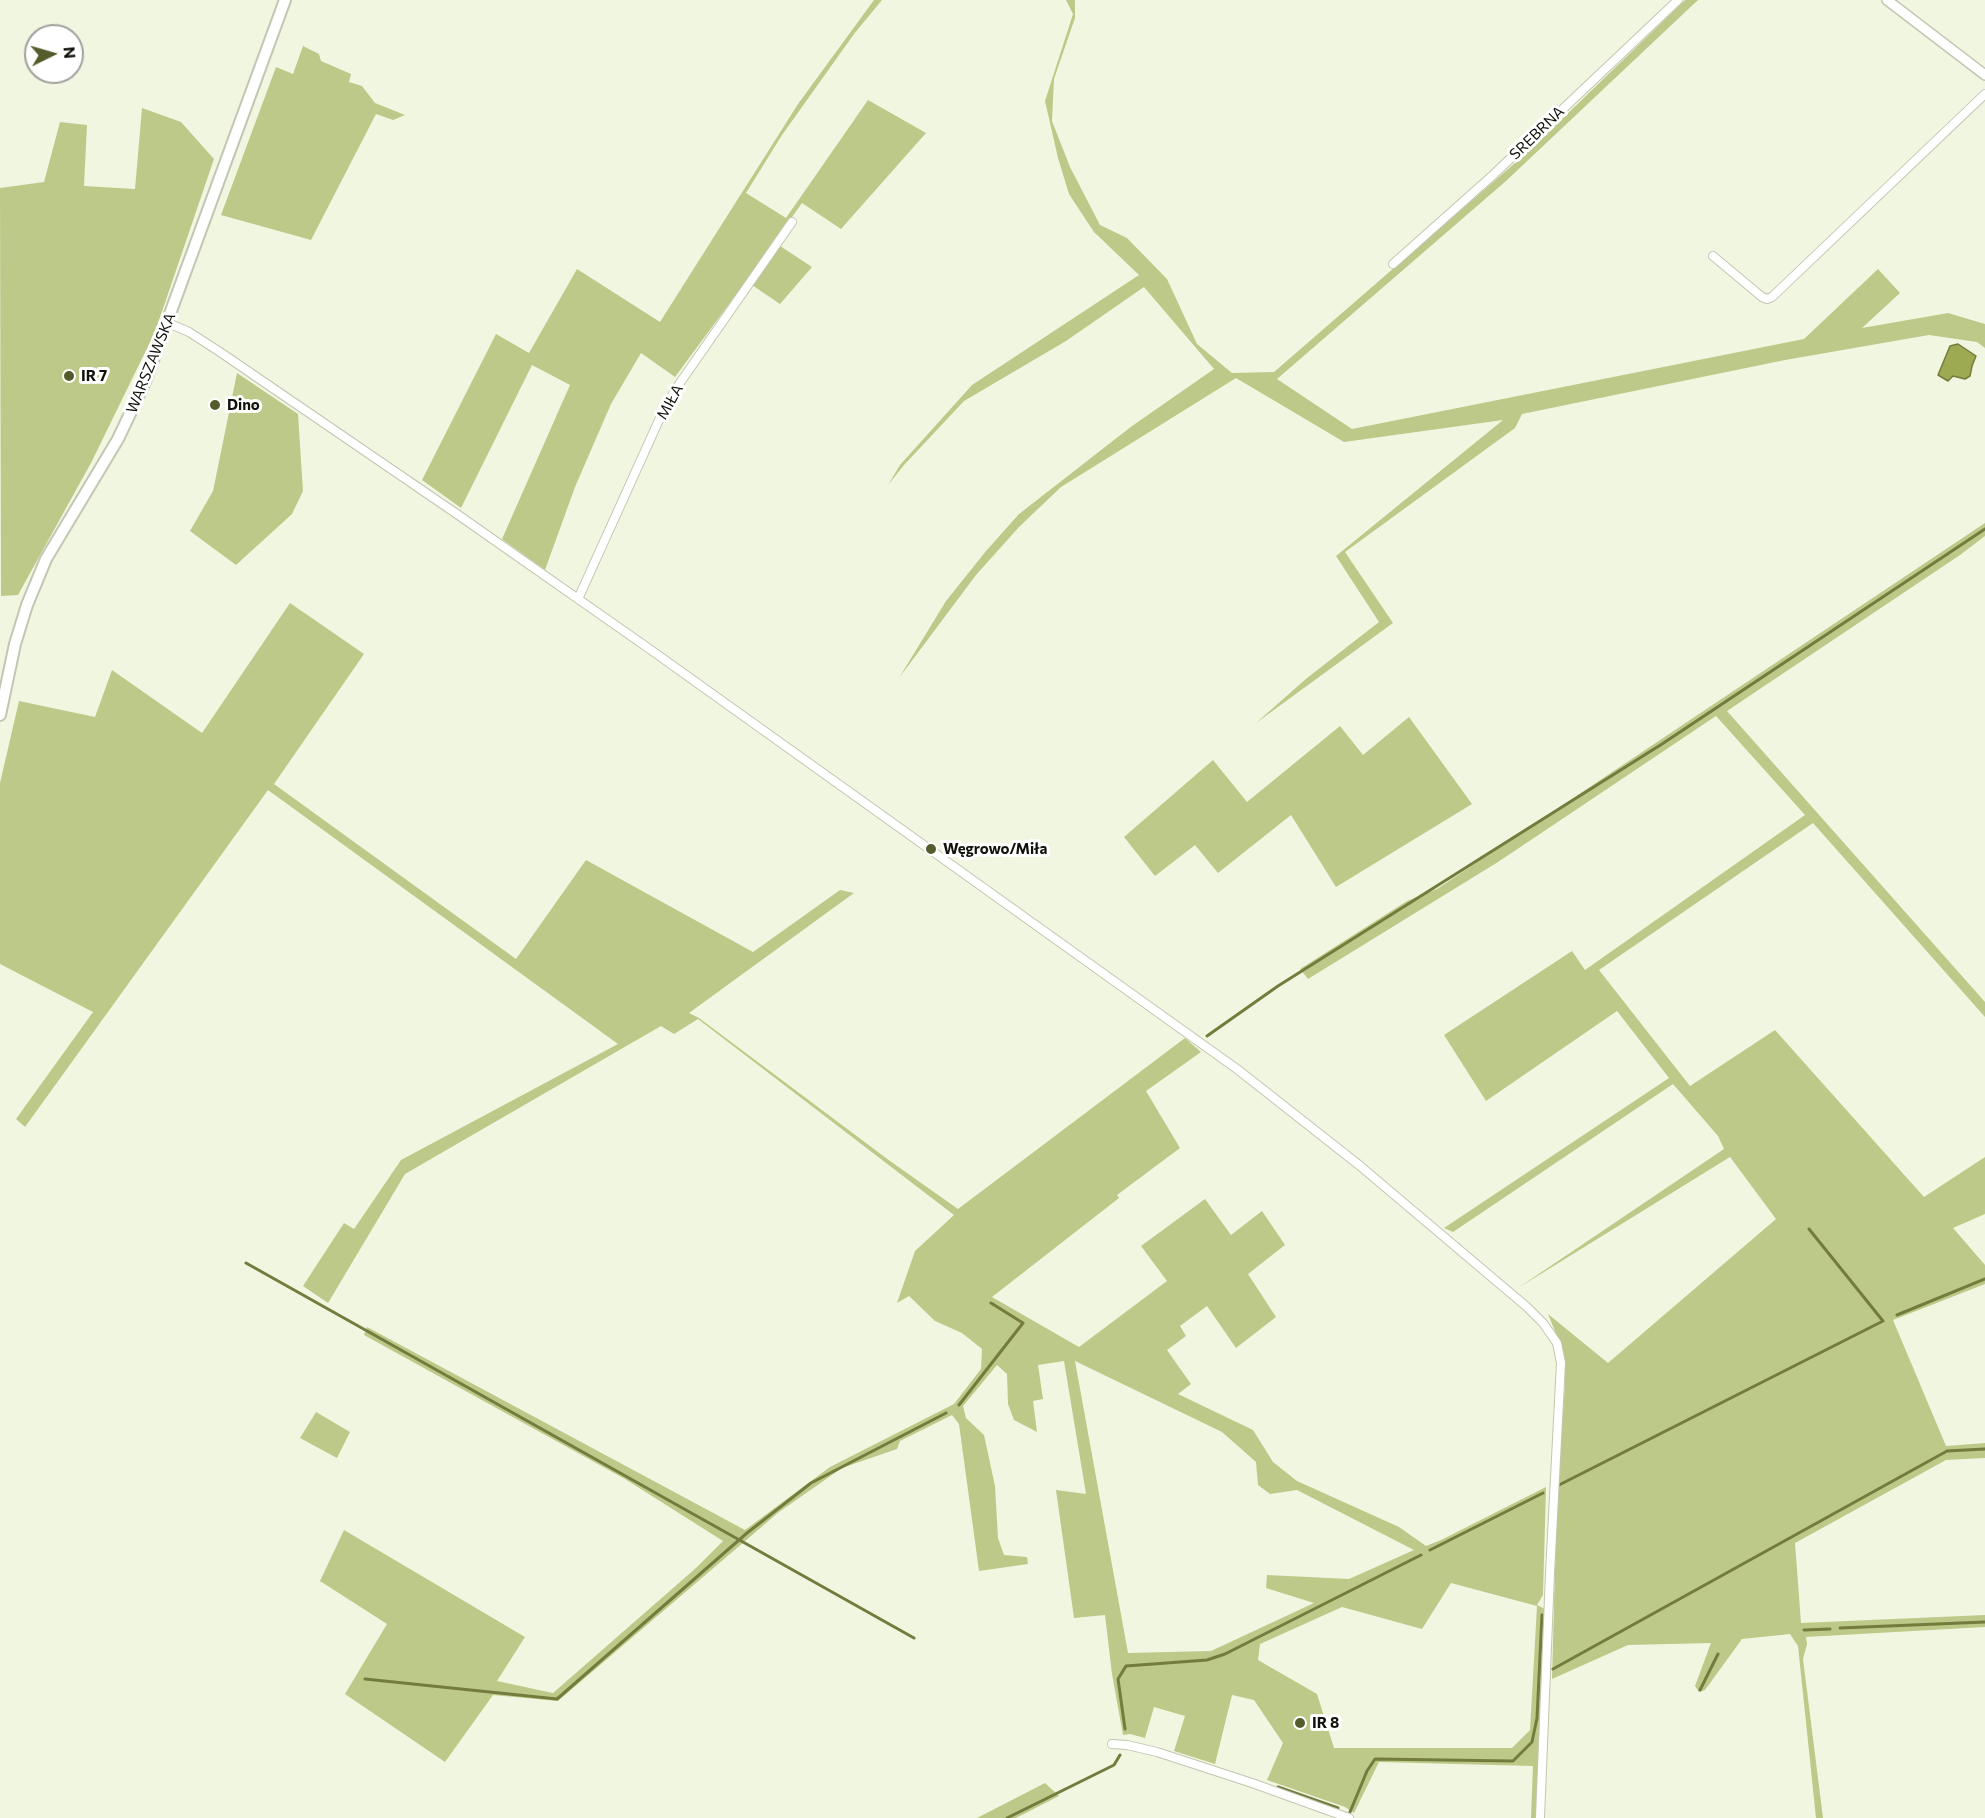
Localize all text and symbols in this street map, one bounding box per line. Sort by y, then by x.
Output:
north arrow [24,24,84,84]
text: N [60,46,80,59]
street label: SREBRNA [1506,103,1568,163]
street label: WARSZAWSKA [123,310,179,416]
place label: IR 7 [81,367,107,385]
marker: IR 7 [62,369,76,383]
street label: MIŁA [653,381,687,423]
place label: Dino [227,396,260,414]
marker: Dino [208,398,222,412]
place label: Węgrowo/Miła [943,840,1047,858]
marker: Węgrowo/Miła [924,842,938,856]
place label: IR 8 [1312,1714,1339,1732]
marker: IR 8 [1293,1716,1307,1730]

